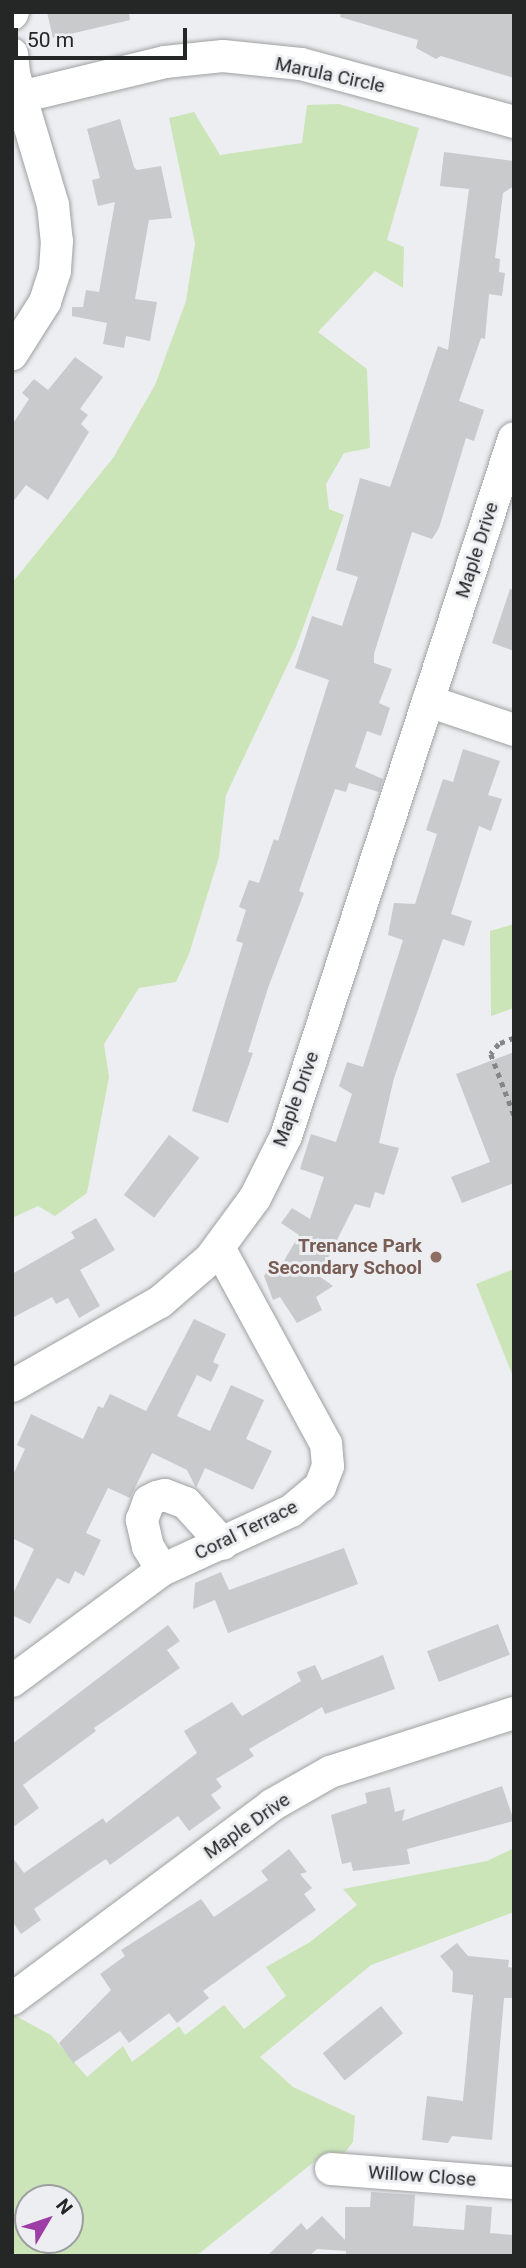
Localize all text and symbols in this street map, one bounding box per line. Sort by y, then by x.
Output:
scale bar [18,14,191,58]
text: 50 m [27,28,74,52]
street label: Marula Circle [273,52,387,98]
street label: Maple Drive [451,499,503,601]
street label: Maple Drive [268,1048,324,1150]
place label: Trenance Park Secondary School [268,1235,422,1279]
marker: Trenance Park Secondary School [428,1249,444,1265]
street label: Coral Terrace [191,1495,301,1565]
street label: Maple Drive [200,1788,294,1864]
street label: Willow Close [367,2161,477,2191]
north arrow [14,2184,84,2254]
text: N [51,2194,77,2219]

